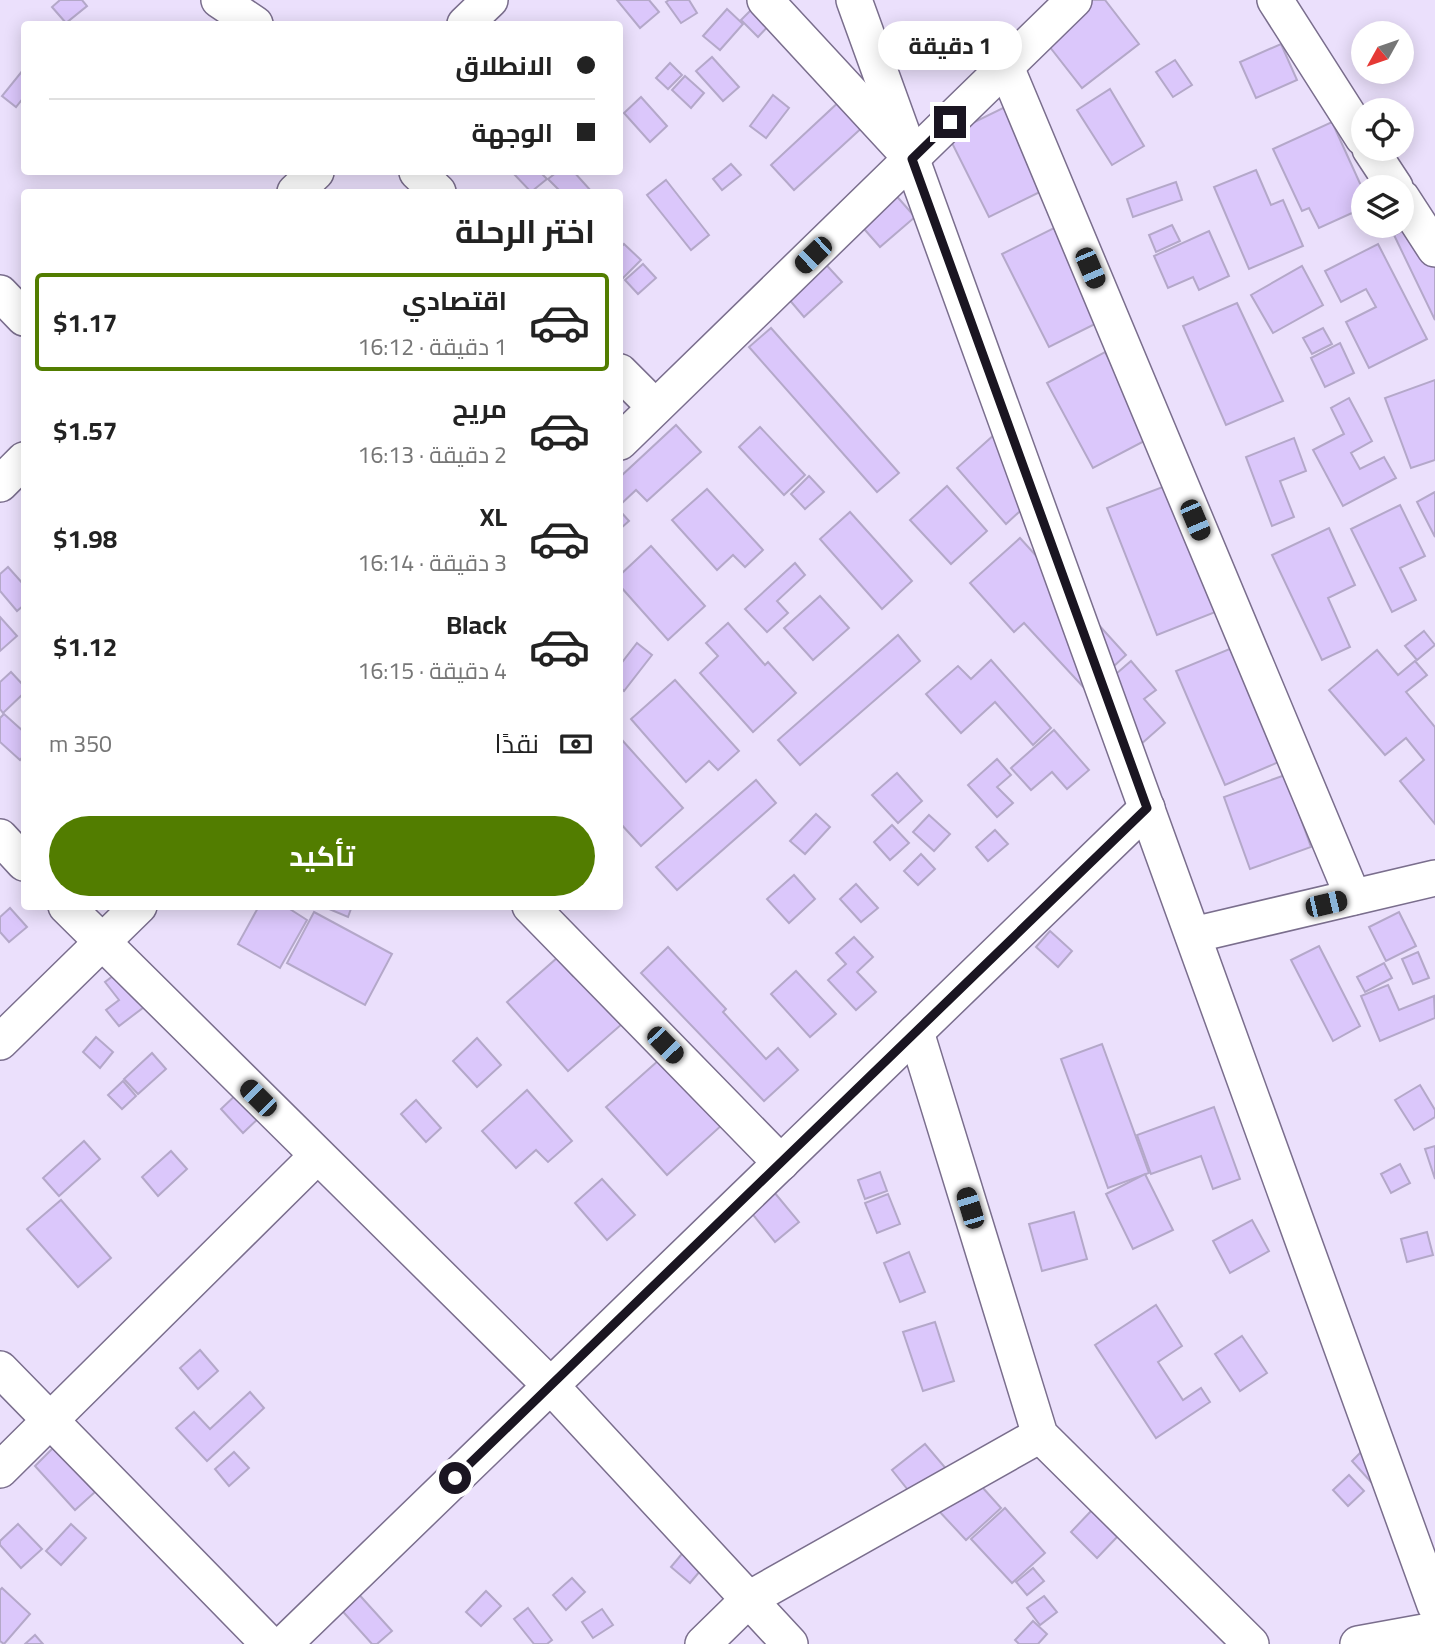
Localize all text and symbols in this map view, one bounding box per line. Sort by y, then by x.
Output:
callout: 1 دقيقة [878,20,1022,69]
north arrow [1351,21,1414,84]
map controls [1351,21,1414,238]
text: 1 دقيقة [909,24,991,67]
text: الانطلاق [455,41,553,90]
button: locate [1351,98,1414,161]
route end [934,106,966,138]
text: الوجهة [472,108,553,157]
button: layers [1351,175,1414,238]
text: اختر الرحلة [455,201,595,261]
car [791,233,836,277]
car [1073,245,1108,291]
text: اقتصادي [402,276,507,325]
icon: car [528,291,591,354]
text: $1.17 [53,298,117,347]
text: 1 دقيقة · 16:12 [358,325,507,368]
text: مريح [452,384,507,433]
icon: car [528,399,591,462]
text: $1.57 [53,406,117,455]
text: 2 دقيقة · 16:13 [358,433,507,476]
text: XL [480,492,507,541]
car [1178,497,1213,543]
icon: car [528,507,591,570]
text: $1.98 [53,514,117,563]
text: 3 دقيقة · 16:14 [358,541,507,584]
text: Black [446,600,507,649]
icon: car [528,615,591,678]
text: $1.12 [53,622,117,671]
text: 4 دقيقة · 16:15 [358,649,507,692]
text: نقدًا [495,719,539,768]
text: 350 m [49,722,112,765]
icon: cash [557,725,595,763]
button: تأكيد [49,816,595,896]
car [1304,889,1349,919]
car [643,1023,688,1067]
car [236,1076,281,1120]
car [954,1185,987,1231]
route start [439,1462,471,1494]

